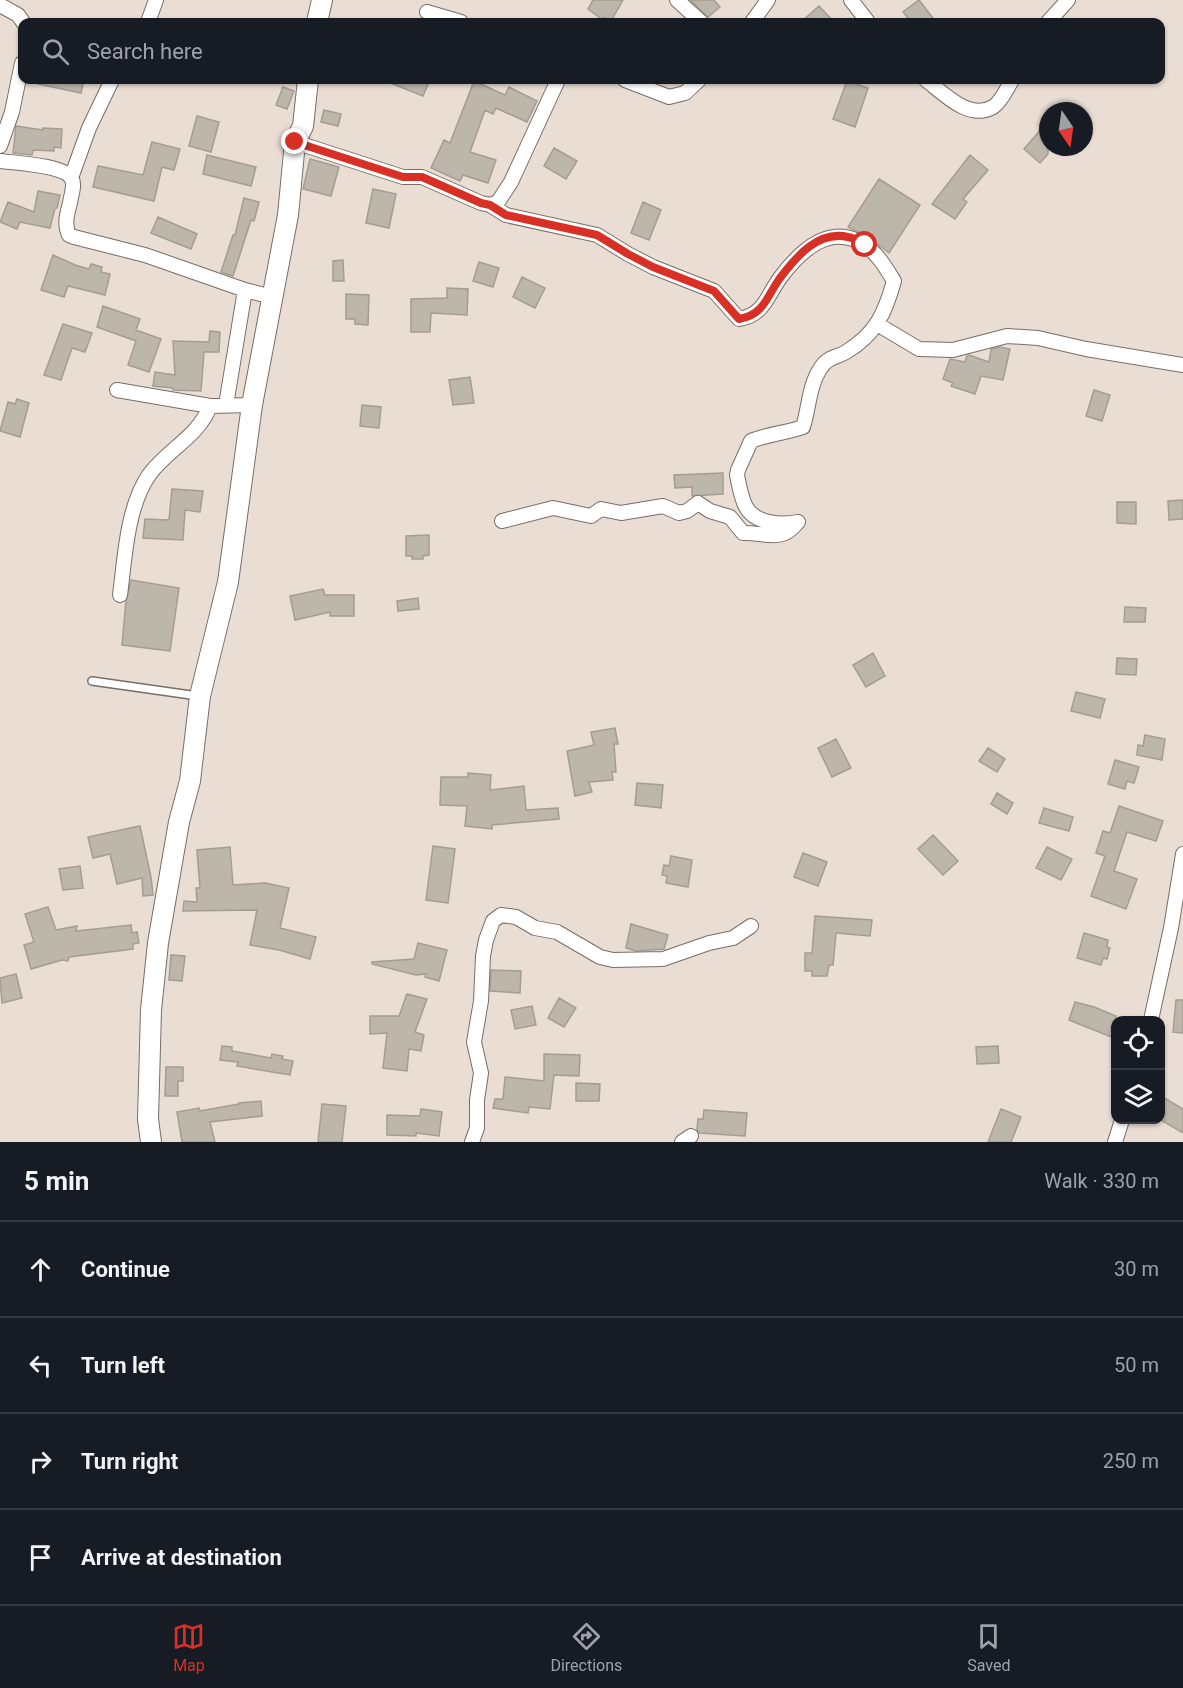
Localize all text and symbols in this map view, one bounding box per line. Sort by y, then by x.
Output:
search box [18,18,1165,84]
icon: search [39,35,72,68]
text: Search here [87,39,203,64]
north arrow [1039,102,1093,156]
route end [281,128,307,154]
route start [851,231,877,257]
map controls [1111,1016,1165,1124]
button: locate [1111,1016,1165,1070]
button: layers [1111,1070,1165,1124]
text: 5 min [24,1166,89,1196]
text: Walk · 330 m [1044,1169,1159,1193]
icon: ahead [24,1253,57,1286]
text: Continue [81,1257,170,1282]
text: 30 m [1114,1257,1159,1281]
icon: left [24,1349,57,1382]
text: Turn left [81,1353,165,1378]
text: 50 m [1114,1353,1159,1377]
icon: right [24,1445,57,1478]
text: Turn right [81,1449,178,1474]
text: 250 m [1103,1449,1159,1473]
icon: arrive [24,1541,57,1574]
text: Arrive at destination [81,1545,282,1570]
tab: Map [172,1620,205,1675]
tab: Directions [550,1620,622,1675]
tab: Saved [967,1620,1011,1675]

